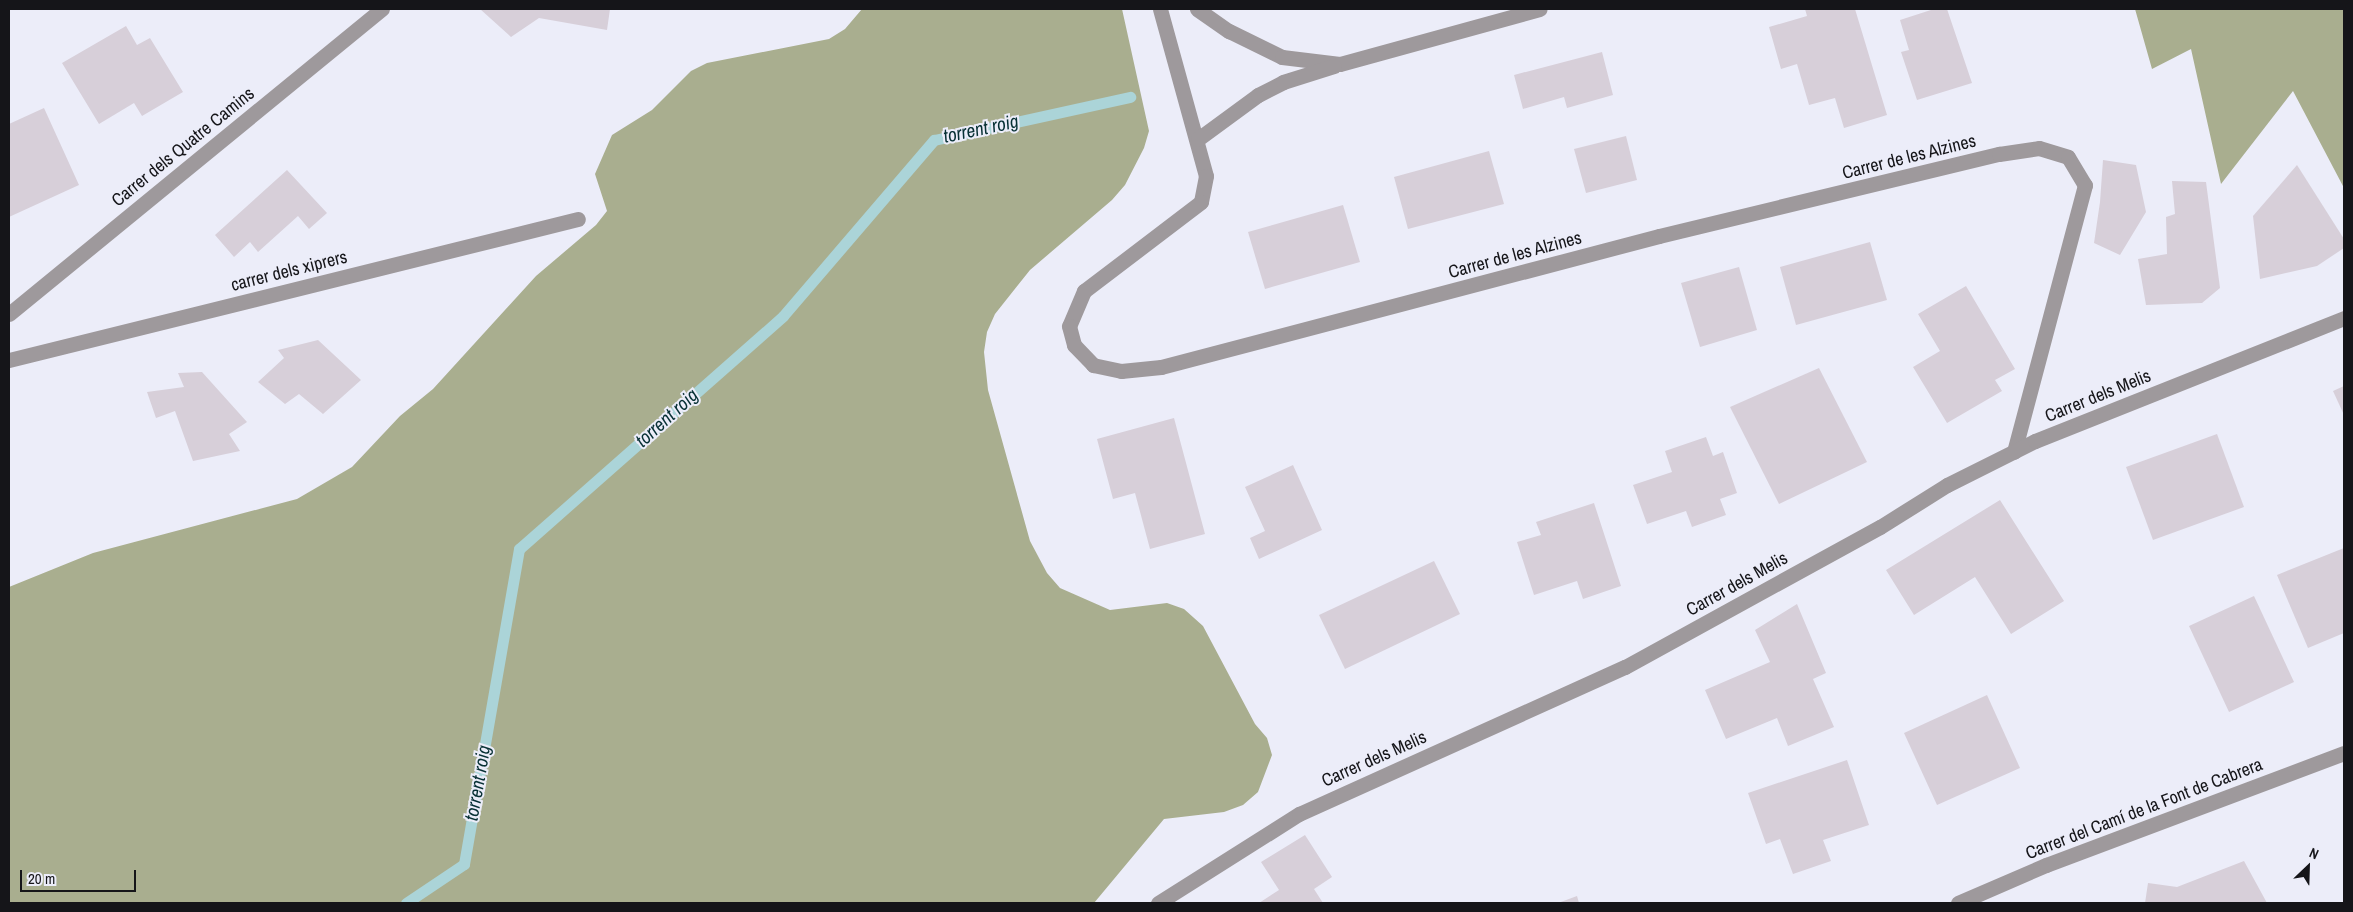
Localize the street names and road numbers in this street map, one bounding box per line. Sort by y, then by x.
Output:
street label: Carrer dels Quatre Camins [107,83,259,211]
street label: Carrer de les Alzines [1840,130,1978,184]
street label: Carrer de les Alzines [1446,227,1584,283]
street label: carrer dels xiprers [229,246,349,296]
street label: Carrer dels Melis [2042,365,2154,427]
street label: Carrer dels Melis [1683,547,1791,621]
street label: Carrer dels Melis [1318,726,1430,792]
street label: Carrer del Camí de la Font de Cabrera [2023,754,2265,864]

